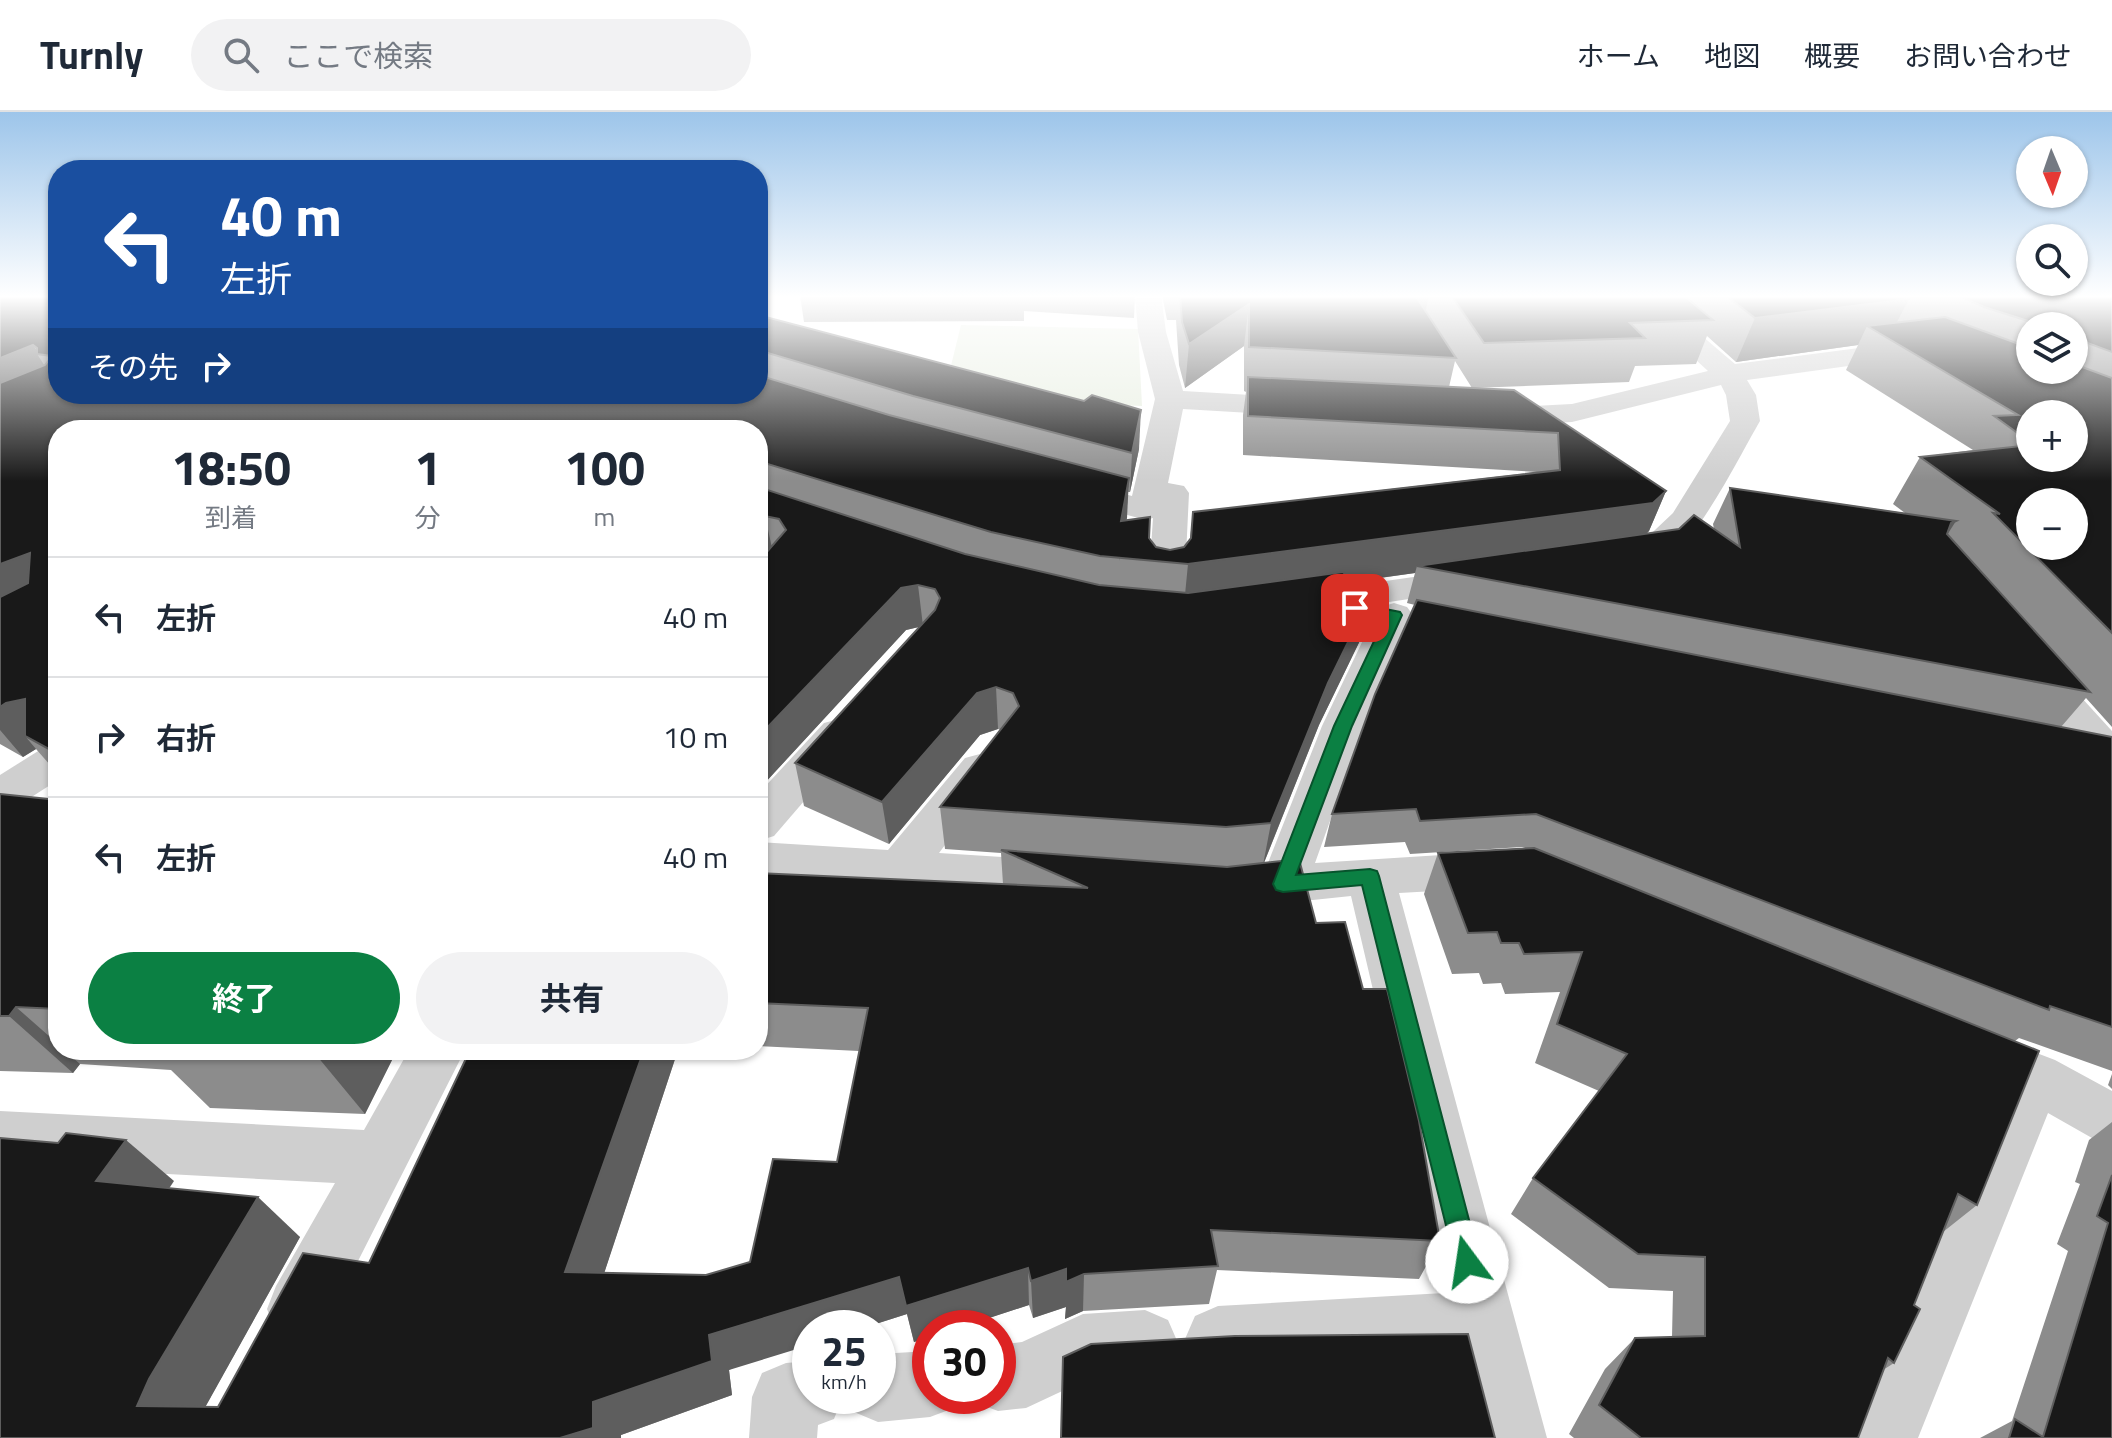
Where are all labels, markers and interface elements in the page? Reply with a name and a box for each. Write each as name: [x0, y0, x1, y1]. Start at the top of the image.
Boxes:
search box: [191, 19, 751, 91]
text: Turnly: [40, 26, 143, 84]
icon: search: [219, 33, 263, 77]
text: ここで検索: [283, 33, 433, 79]
text: ホーム: [1577, 34, 1660, 77]
text: 地図: [1704, 34, 1760, 77]
text: 概要: [1804, 34, 1860, 77]
text: お問い合わせ: [1904, 34, 2072, 77]
north arrow: [2016, 136, 2088, 208]
map controls: [2016, 136, 2088, 560]
text: 40 m: [220, 173, 342, 258]
icon: left: [88, 192, 192, 296]
button: search: [2016, 224, 2088, 296]
text: 左折: [220, 251, 292, 306]
button: layers: [2016, 312, 2088, 384]
text: その先: [88, 344, 178, 390]
icon: right: [194, 344, 238, 388]
button: +: [2016, 400, 2088, 472]
text: 18:50: [171, 431, 291, 504]
text: 1: [414, 431, 441, 504]
text: 100: [564, 431, 645, 504]
button: −: [2016, 488, 2088, 560]
text: m: [594, 497, 615, 536]
text: 到着: [205, 498, 257, 537]
text: 分: [415, 498, 441, 537]
pin: [1321, 574, 1389, 642]
icon: arrive: [1333, 586, 1377, 630]
text: 40 m: [663, 594, 728, 640]
icon: left: [88, 595, 132, 639]
text: 左折: [156, 595, 216, 641]
text: 10 m: [663, 714, 728, 760]
icon: right: [88, 715, 132, 759]
text: 右折: [156, 715, 216, 761]
text: 40 m: [663, 834, 728, 880]
icon: left: [88, 835, 132, 879]
text: 左折: [156, 835, 216, 881]
button: 終了: [88, 952, 400, 1044]
button: 共有: [416, 952, 728, 1044]
position arrow: [1425, 1220, 1509, 1304]
speed limit sign: 30: [912, 1310, 1016, 1414]
text: 25: [822, 1321, 866, 1382]
text: km/h: [821, 1366, 867, 1397]

